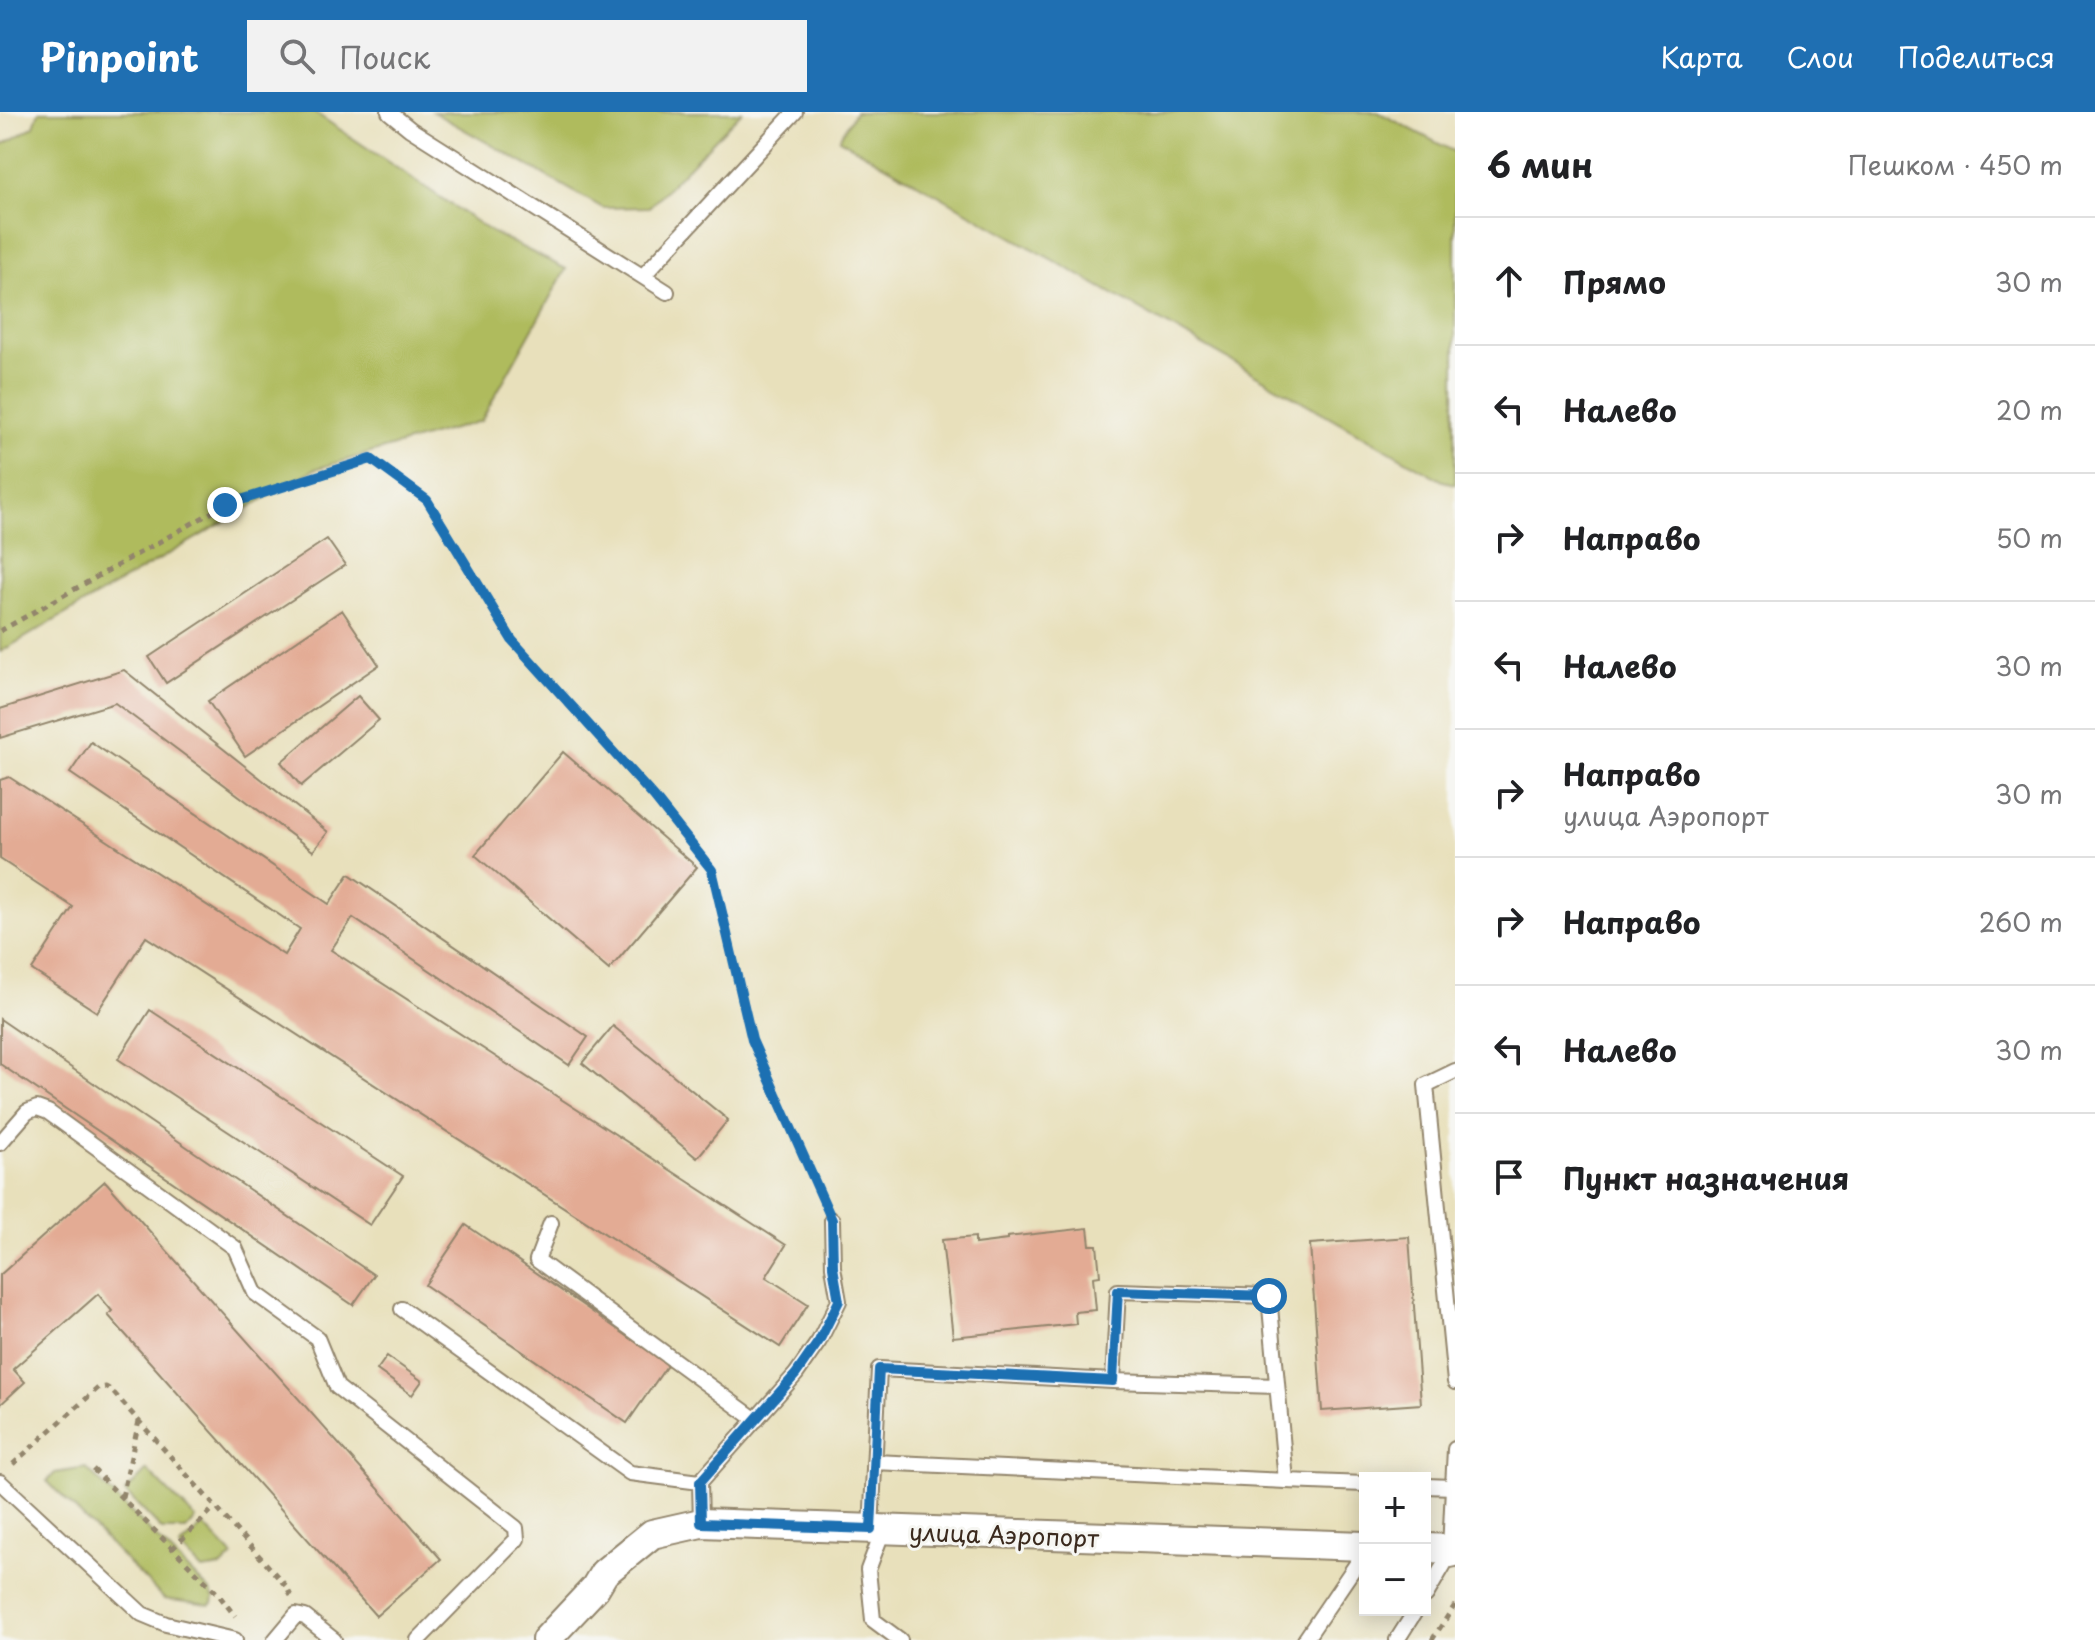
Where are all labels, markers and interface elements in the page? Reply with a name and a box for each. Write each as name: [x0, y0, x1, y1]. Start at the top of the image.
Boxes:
search box: [247, 20, 807, 92]
text: Pinpoint: [40, 28, 199, 85]
icon: search: [275, 34, 319, 78]
text: Поиск: [339, 34, 430, 79]
text: Карта: [1660, 35, 1743, 78]
text: Слои: [1787, 35, 1854, 78]
text: Поделиться: [1898, 35, 2055, 78]
text: 6 мин: [1487, 138, 1593, 190]
text: Пешком · 450 m: [1848, 145, 2063, 184]
icon: ahead: [1487, 259, 1531, 303]
text: Прямо: [1563, 259, 1666, 304]
text: 30 m: [1995, 262, 2063, 301]
icon: left: [1487, 387, 1531, 431]
text: Налево: [1563, 387, 1677, 432]
text: 20 m: [1996, 390, 2063, 429]
route end: [207, 487, 243, 523]
icon: right: [1487, 515, 1531, 559]
text: Направо: [1563, 515, 1701, 560]
text: 50 m: [1996, 518, 2063, 557]
icon: left: [1487, 643, 1531, 687]
text: Налево: [1563, 643, 1677, 688]
text: 30 m: [1995, 646, 2063, 685]
text: Направо: [1563, 751, 1701, 796]
icon: right: [1487, 771, 1531, 815]
text: 30 m: [1995, 774, 2063, 813]
text: улица Аэропорт: [1563, 796, 1769, 835]
icon: right: [1487, 899, 1531, 943]
text: Направо: [1563, 899, 1701, 944]
text: 260 m: [1979, 902, 2063, 941]
icon: left: [1487, 1027, 1531, 1071]
text: Налево: [1563, 1027, 1677, 1072]
text: 30 m: [1995, 1030, 2063, 1069]
icon: arrive: [1487, 1155, 1531, 1199]
text: Пункт назначения: [1563, 1155, 1849, 1200]
route start: [1251, 1278, 1287, 1314]
map controls: [1359, 1472, 1431, 1616]
button: +: [1359, 1472, 1431, 1544]
street label: улица Аэропорт: [908, 1513, 1100, 1555]
button: −: [1359, 1544, 1431, 1616]

